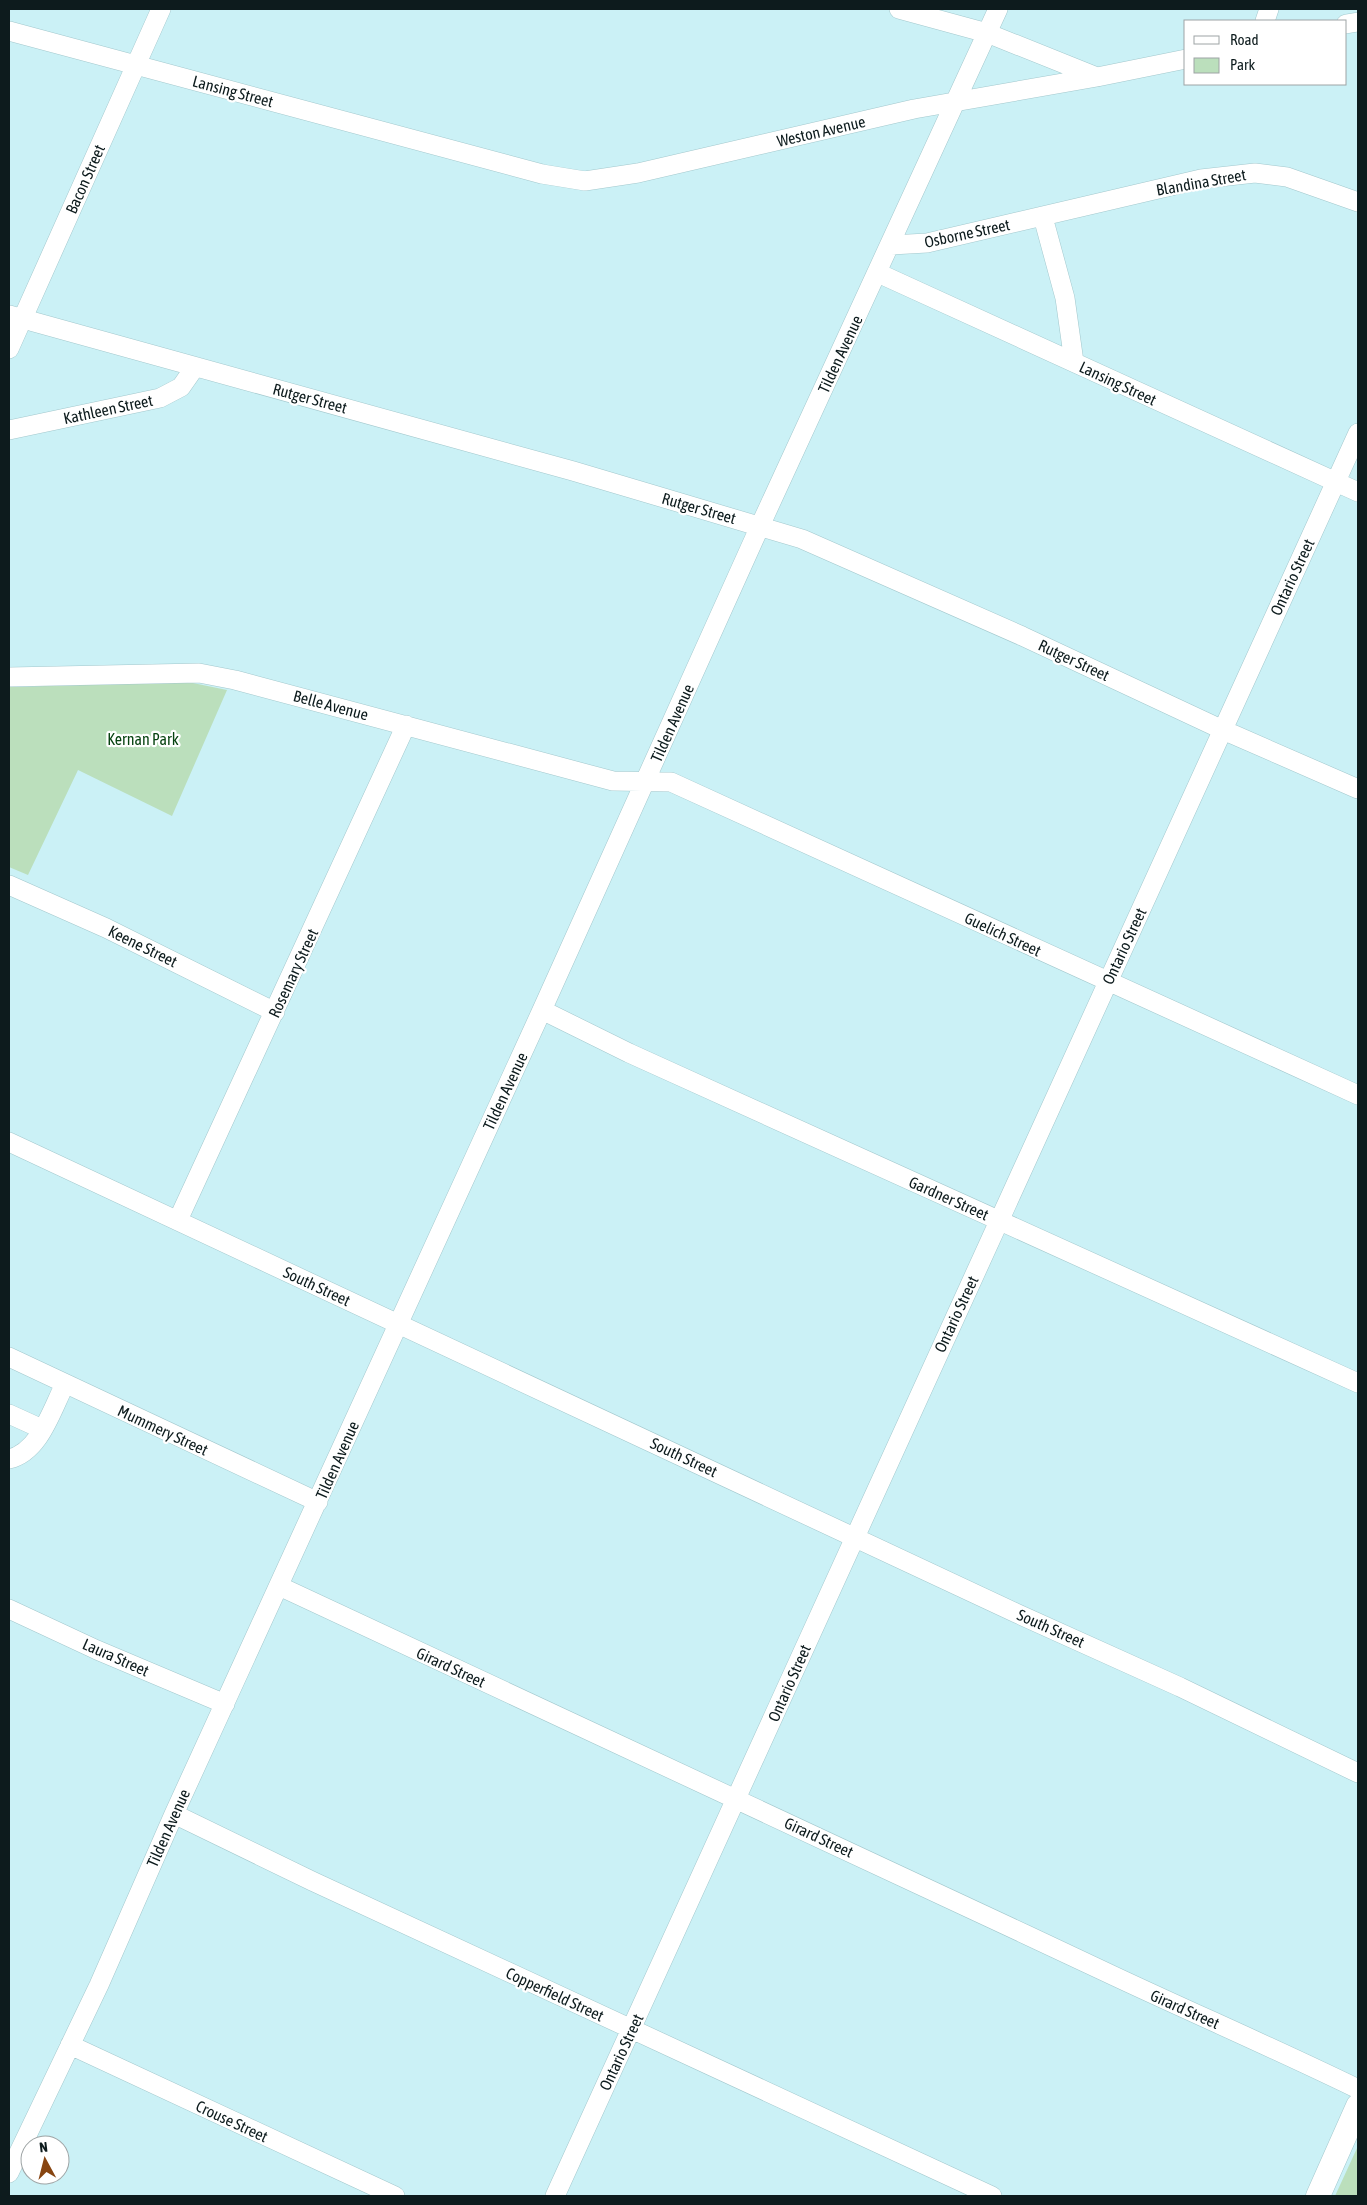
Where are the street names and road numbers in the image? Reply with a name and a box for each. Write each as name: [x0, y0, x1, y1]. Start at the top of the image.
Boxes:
street label: Lansing Street: [190, 72, 276, 111]
street label: Weston Avenue: [775, 112, 867, 150]
street label: Bacon Street: [62, 141, 108, 216]
street label: Blandina Street: [1155, 165, 1248, 199]
street label: Osborne Street: [923, 215, 1012, 251]
street label: Tilden Avenue: [814, 312, 866, 396]
street label: Lansing Street: [1076, 357, 1160, 410]
street label: Rutger Street: [271, 379, 349, 418]
street label: Kathleen Street: [62, 391, 155, 427]
street label: Rutger Street: [660, 489, 738, 528]
street label: Ontario Street: [1266, 536, 1318, 618]
street label: Rutger Street: [1035, 636, 1113, 685]
street label: Tilden Avenue: [647, 681, 697, 765]
street label: Belle Avenue: [292, 686, 370, 724]
street label: Ontario Street: [1098, 905, 1150, 987]
street label: Guelich Street: [962, 908, 1044, 960]
street label: Keene Street: [106, 922, 181, 971]
street label: Rosemary Street: [265, 925, 323, 1021]
street label: Tilden Avenue: [479, 1049, 531, 1133]
street label: Gardner Street: [906, 1172, 992, 1224]
street label: South Street: [281, 1263, 354, 1309]
street label: Ontario Street: [930, 1273, 982, 1355]
street label: Mummery Street: [115, 1401, 211, 1460]
street label: Tilden Avenue: [312, 1418, 362, 1502]
street label: South Street: [648, 1434, 721, 1480]
street label: South Street: [1015, 1605, 1088, 1651]
street label: Laura Street: [80, 1634, 152, 1680]
street label: Ontario Street: [764, 1641, 814, 1724]
street label: Girard Street: [414, 1643, 489, 1691]
street label: Tilden Avenue: [143, 1786, 193, 1870]
street label: Girard Street: [782, 1813, 857, 1861]
street label: Copperfield Street: [503, 1963, 607, 2026]
street label: Girard Street: [1148, 1986, 1223, 2032]
street label: Ontario Street: [595, 2011, 647, 2093]
street label: Crouse Street: [193, 2096, 271, 2146]

